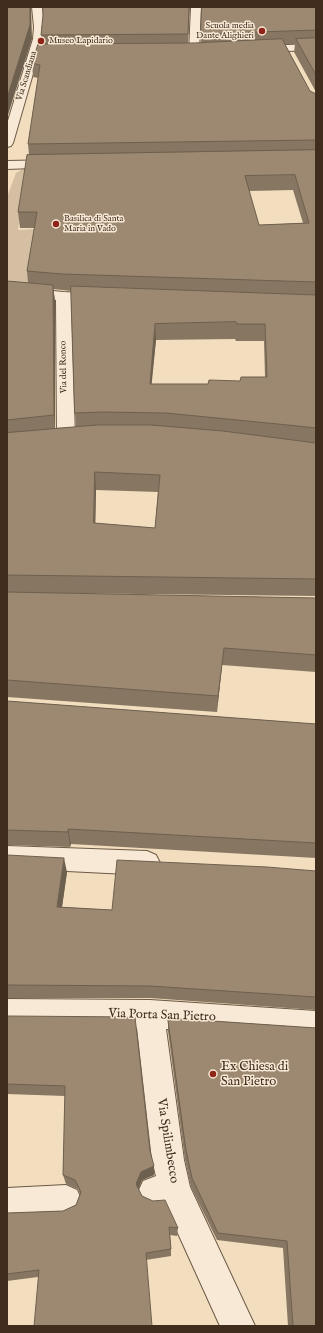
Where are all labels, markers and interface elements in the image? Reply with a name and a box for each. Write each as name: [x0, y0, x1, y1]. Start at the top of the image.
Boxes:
place label: Scuola media Dante Alighieri: [196, 21, 254, 42]
marker: Scuola media Dante Alighieri: [257, 26, 267, 36]
marker: Museo Lapidario: [36, 36, 46, 46]
place label: Museo Lapidario: [49, 36, 113, 46]
street label: Via Scandiana: [14, 50, 40, 102]
place label: Basilica di Santa Maria in Vado: [64, 214, 123, 235]
marker: Basilica di Santa Maria in Vado: [51, 219, 61, 229]
street label: Via del Ronco: [58, 341, 70, 393]
street label: Via Porta San Pietro: [108, 1006, 216, 1026]
place label: Ex Chiesa di San Pietro: [221, 1059, 288, 1090]
marker: Ex Chiesa di San Pietro: [208, 1069, 218, 1079]
street label: Via Spilimbecco: [153, 1097, 181, 1185]

